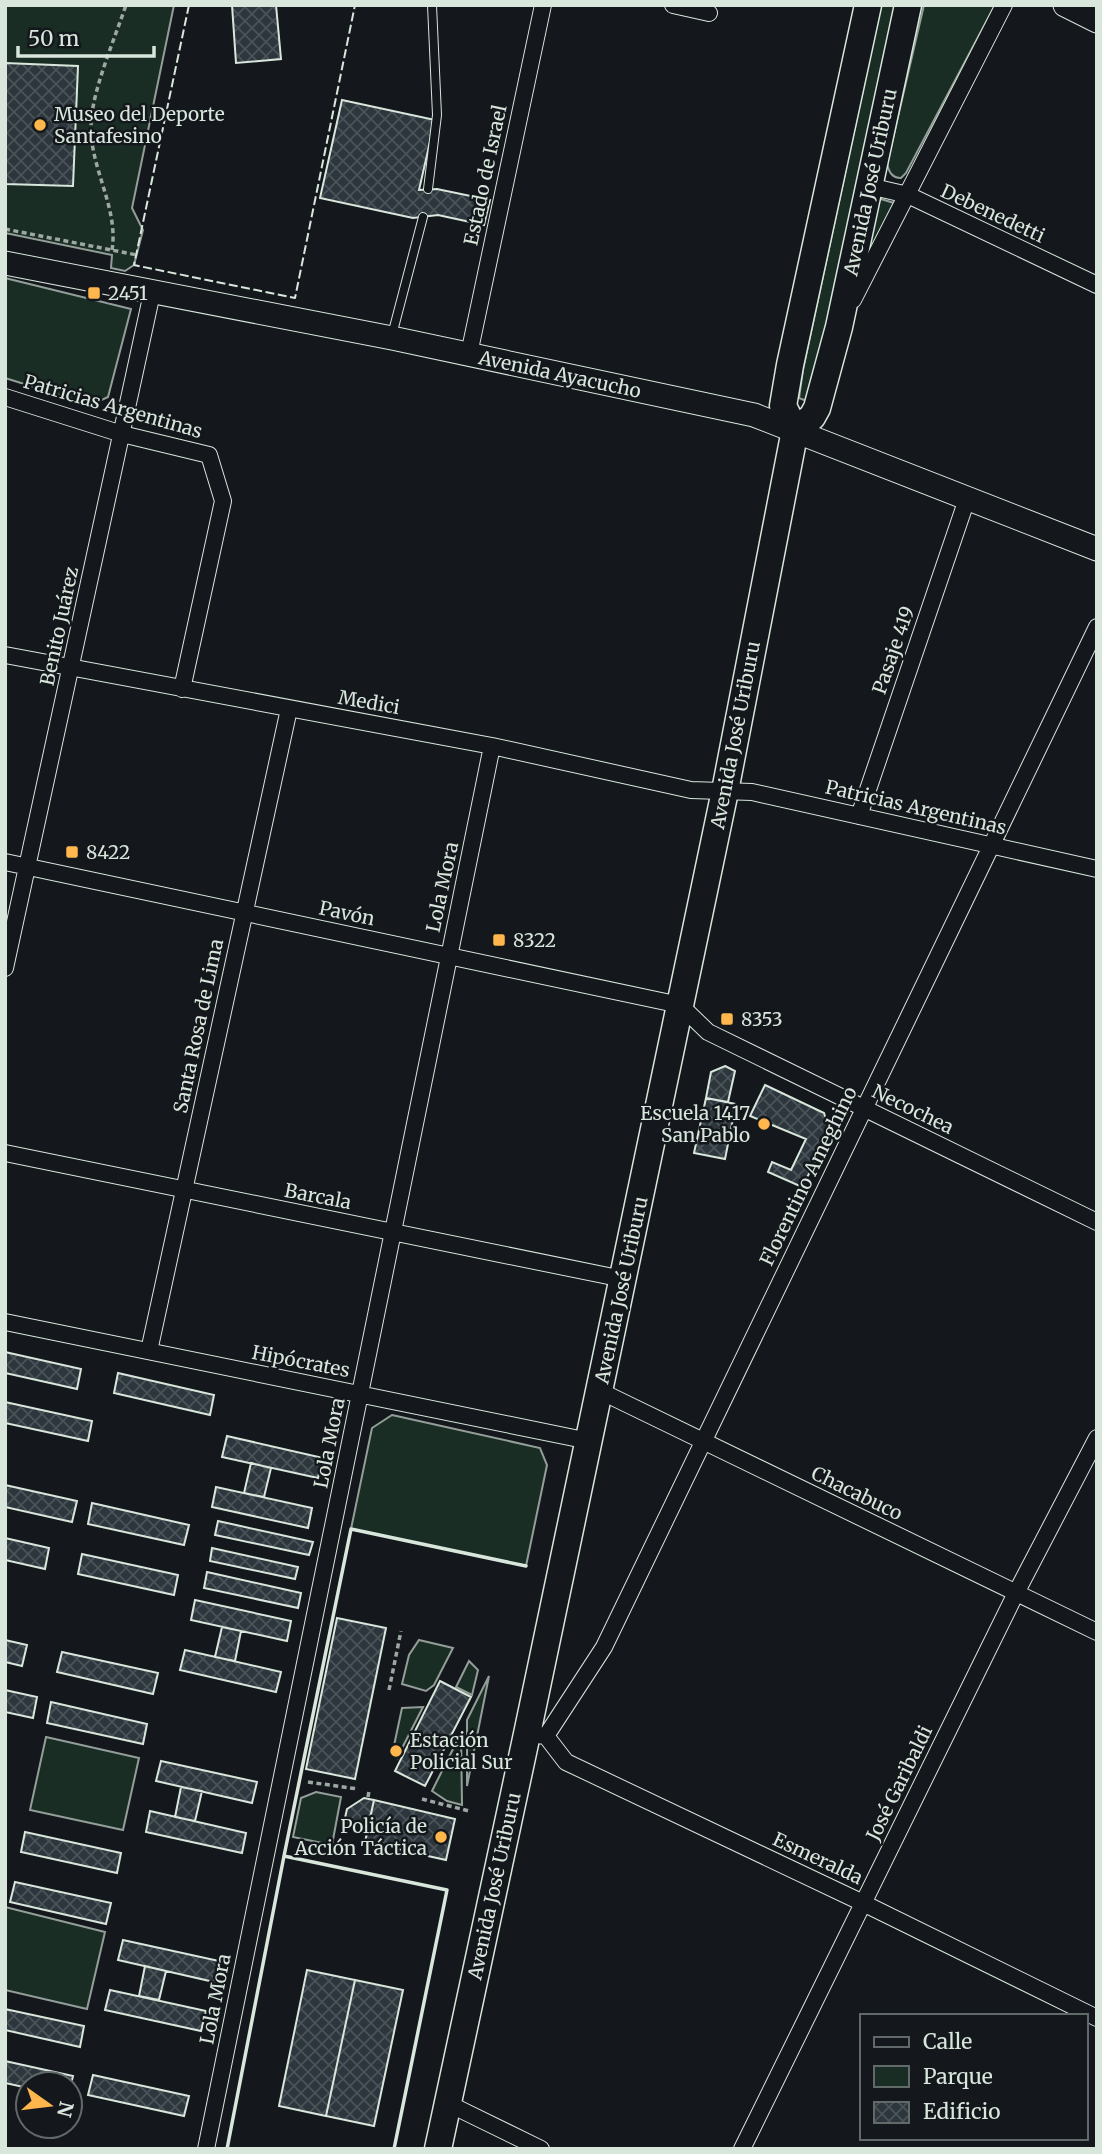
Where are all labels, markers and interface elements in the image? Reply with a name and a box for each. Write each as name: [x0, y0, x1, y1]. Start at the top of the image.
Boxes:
scale bar: [18, 14, 154, 58]
text: 50 m: [28, 25, 79, 52]
street label: Avenida José Uriburu: [838, 86, 902, 279]
place label: Museo del Deporte Santafesino: [54, 102, 225, 148]
street label: Estado de Israel: [458, 102, 512, 247]
marker: Museo del Deporte Santafesino: [32, 117, 48, 133]
street label: Debenedetti: [937, 178, 1049, 248]
place label: 2451: [108, 281, 148, 305]
marker: 2451: [86, 285, 102, 301]
street label: Avenida Ayacucho: [476, 345, 643, 403]
street label: Patricias Argentinas: [21, 369, 205, 443]
street label: Benito Juárez: [35, 564, 83, 688]
street label: Pasaje 419: [867, 603, 919, 697]
street label: Avenida José Uriburu: [705, 639, 765, 832]
street label: Medici: [336, 685, 402, 719]
street label: Patricias Argentinas: [823, 775, 1009, 839]
place label: 8422: [86, 840, 130, 864]
street label: Lola Mora: [421, 840, 463, 934]
marker: 8422: [64, 844, 80, 860]
street label: Pavón: [317, 895, 377, 931]
place label: 8322: [513, 928, 556, 952]
marker: 8322: [491, 932, 507, 948]
street label: Santa Rosa de Lima: [168, 937, 228, 1115]
place label: 8353: [741, 1007, 783, 1031]
marker: 8353: [719, 1011, 735, 1027]
street label: Necochea: [868, 1079, 958, 1139]
street label: Florentino Ameghino: [754, 1082, 862, 1270]
place label: Escuela 1417 San Pablo: [640, 1101, 750, 1147]
marker: Escuela 1417 San Pablo: [756, 1116, 772, 1132]
street label: Barcala: [283, 1178, 353, 1214]
street label: Avenida José Uriburu: [589, 1194, 653, 1387]
street label: Hipócrates: [250, 1340, 352, 1382]
street label: Lola Mora: [308, 1396, 350, 1490]
street label: Chacabuco: [807, 1461, 907, 1525]
street label: José Garibaldi: [860, 1721, 937, 1845]
place label: Estación Policial Sur: [410, 1728, 513, 1774]
marker: Estación Policial Sur: [388, 1743, 404, 1759]
street label: Avenida José Uriburu: [462, 1790, 526, 1983]
place label: Policía de Acción Táctica: [293, 1814, 427, 1860]
street label: Esmeralda: [769, 1827, 867, 1889]
marker: Policía de Acción Táctica: [433, 1829, 449, 1845]
street label: Lola Mora: [194, 1952, 236, 2046]
legend: [860, 2014, 1088, 2140]
text: Calle: [923, 2028, 972, 2055]
text: Parque: [923, 2063, 993, 2090]
north arrow: [14, 2070, 84, 2140]
text: Edificio: [923, 2098, 1000, 2125]
text: N: [52, 2099, 79, 2119]

